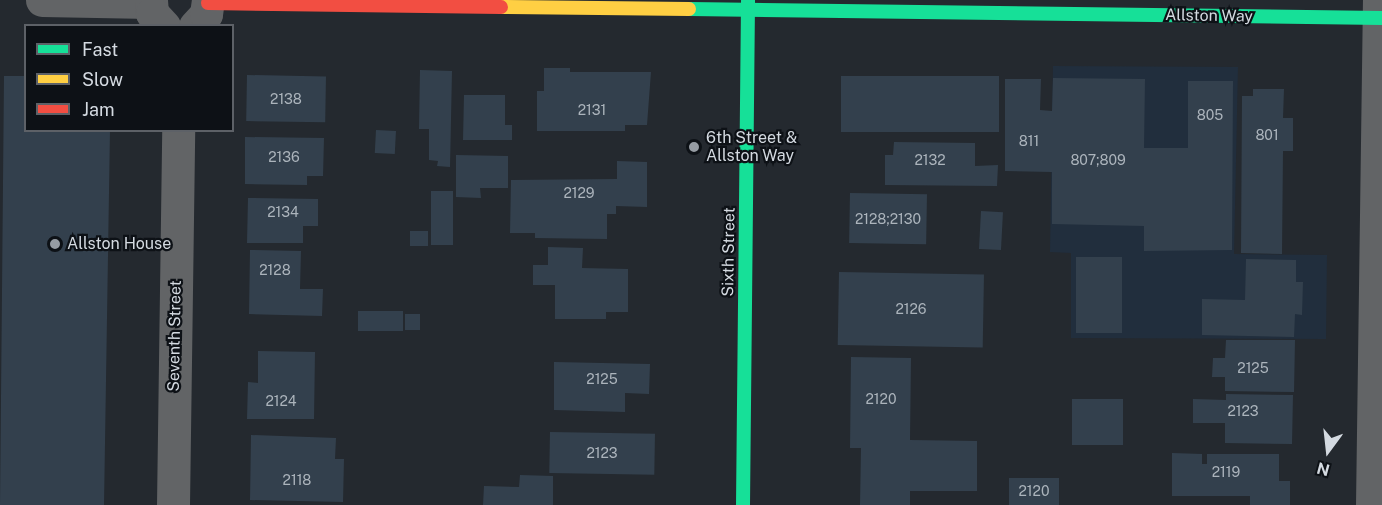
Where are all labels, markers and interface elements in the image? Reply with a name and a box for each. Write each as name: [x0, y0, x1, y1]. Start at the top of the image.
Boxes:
street label: Allston Way: [1165, 6, 1253, 26]
legend: [24, 24, 234, 132]
text: Fast: [82, 39, 118, 60]
text: Slow: [82, 69, 123, 90]
house number: 2138: [270, 91, 302, 107]
text: Jam: [82, 99, 115, 120]
house number: 2131: [578, 102, 606, 118]
house number: 805: [1197, 107, 1223, 123]
house number: 801: [1255, 127, 1279, 143]
place label: 6th Street & Allston Way: [706, 128, 797, 166]
house number: 811: [1019, 133, 1039, 149]
marker: 6th Street & Allston Way: [687, 140, 701, 154]
house number: 2136: [268, 149, 300, 165]
house number: 2132: [914, 152, 946, 168]
house number: 807;809: [1070, 152, 1126, 168]
house number: 2129: [563, 185, 595, 201]
house number: 2134: [267, 204, 299, 220]
street label: Sixth Street: [719, 207, 739, 297]
house number: 2128;2130: [855, 211, 921, 227]
place label: Allston House: [67, 234, 171, 254]
marker: Allston House: [48, 237, 62, 251]
house number: 2128: [259, 262, 291, 278]
street label: Seventh Street: [164, 280, 186, 392]
house number: 2126: [895, 301, 927, 317]
house number: 2125: [1237, 360, 1269, 376]
house number: 2125: [586, 371, 618, 387]
house number: 2120: [866, 391, 896, 407]
house number: 2124: [265, 393, 297, 409]
house number: 2123: [1227, 403, 1259, 419]
north arrow: [1298, 421, 1358, 481]
house number: 2123: [586, 445, 618, 461]
text: N: [1315, 458, 1332, 480]
house number: 2119: [1212, 464, 1240, 480]
house number: 2118: [283, 472, 311, 488]
house number: 2120: [1019, 483, 1049, 499]

